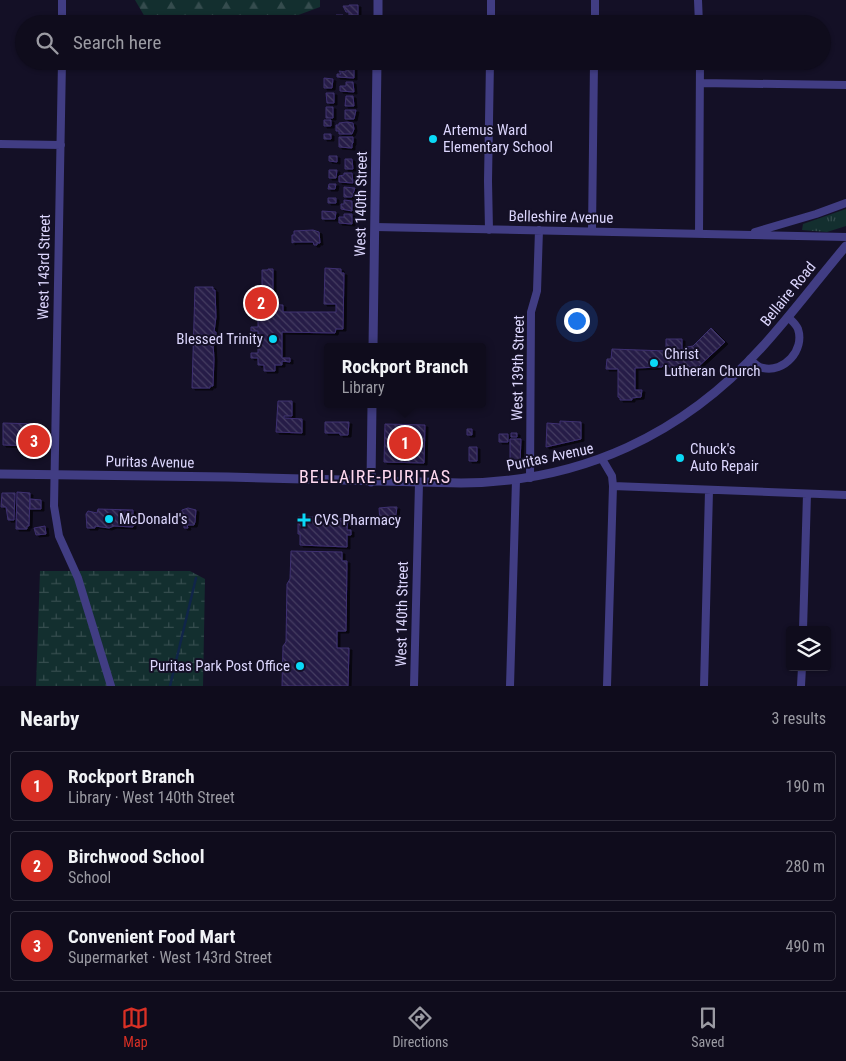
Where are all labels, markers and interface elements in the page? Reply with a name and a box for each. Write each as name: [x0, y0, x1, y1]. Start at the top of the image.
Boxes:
search box: [15, 15, 831, 70]
icon: search: [33, 29, 61, 57]
text: Search here: [73, 31, 161, 54]
place label: Artemus Ward Elementary School: [443, 121, 553, 156]
marker: Artemus Ward Elementary School: [427, 133, 439, 145]
street label: West 140th Street: [351, 151, 371, 257]
street label: Belleshire Avenue: [508, 207, 614, 227]
street label: West 143rd Street: [34, 214, 54, 320]
street label: Bellaire Road: [757, 258, 819, 330]
pin: 2: [245, 284, 277, 322]
your location: [564, 308, 590, 334]
street label: West 139th Street: [508, 315, 528, 421]
place label: Blessed Trinity: [176, 330, 263, 348]
marker: Blessed Trinity: [267, 333, 279, 345]
popup: [324, 343, 486, 408]
place label: Christ Lutheran Church: [664, 345, 761, 380]
text: Rockport Branch: [342, 355, 468, 378]
marker: Christ Lutheran Church: [648, 357, 660, 369]
text: Library: [342, 378, 385, 397]
pin: 3: [18, 422, 50, 460]
pin: 1: [389, 424, 421, 462]
street label: Puritas Avenue: [505, 439, 595, 475]
place label: Chuck's Auto Repair: [690, 440, 759, 475]
street label: Puritas Avenue: [106, 452, 194, 472]
marker: Chuck's Auto Repair: [674, 452, 686, 464]
district label: BELLAIRE-PURITAS: [299, 466, 451, 487]
place label: McDonald's: [119, 510, 188, 528]
place label: CVS Pharmacy: [314, 511, 401, 529]
marker: McDonald's: [103, 513, 115, 525]
marker: CVS Pharmacy: [298, 514, 310, 526]
street label: West 140th Street: [392, 561, 412, 667]
map controls: [786, 626, 831, 671]
button: layers: [786, 626, 831, 671]
place label: Puritas Park Post Office: [150, 657, 290, 675]
marker: Puritas Park Post Office: [294, 660, 306, 672]
text: Nearby: [20, 707, 79, 731]
text: 3 results: [771, 709, 826, 728]
text: Rockport Branch: [68, 765, 195, 788]
text: 1: [33, 777, 41, 796]
text: 190 m: [786, 777, 825, 796]
text: Library · West 140th Street: [68, 788, 235, 807]
text: Birchwood School: [68, 845, 204, 868]
text: 2: [33, 857, 41, 876]
text: 280 m: [786, 857, 825, 876]
text: School: [68, 868, 111, 887]
text: Convenient Food Mart: [68, 925, 235, 948]
text: 3: [33, 937, 41, 956]
text: 490 m: [786, 937, 825, 956]
text: Supermarket · West 143rd Street: [68, 948, 272, 967]
tab: Map: [121, 1004, 149, 1050]
tab: Directions: [392, 1004, 448, 1050]
tab: Saved: [691, 1004, 725, 1050]

